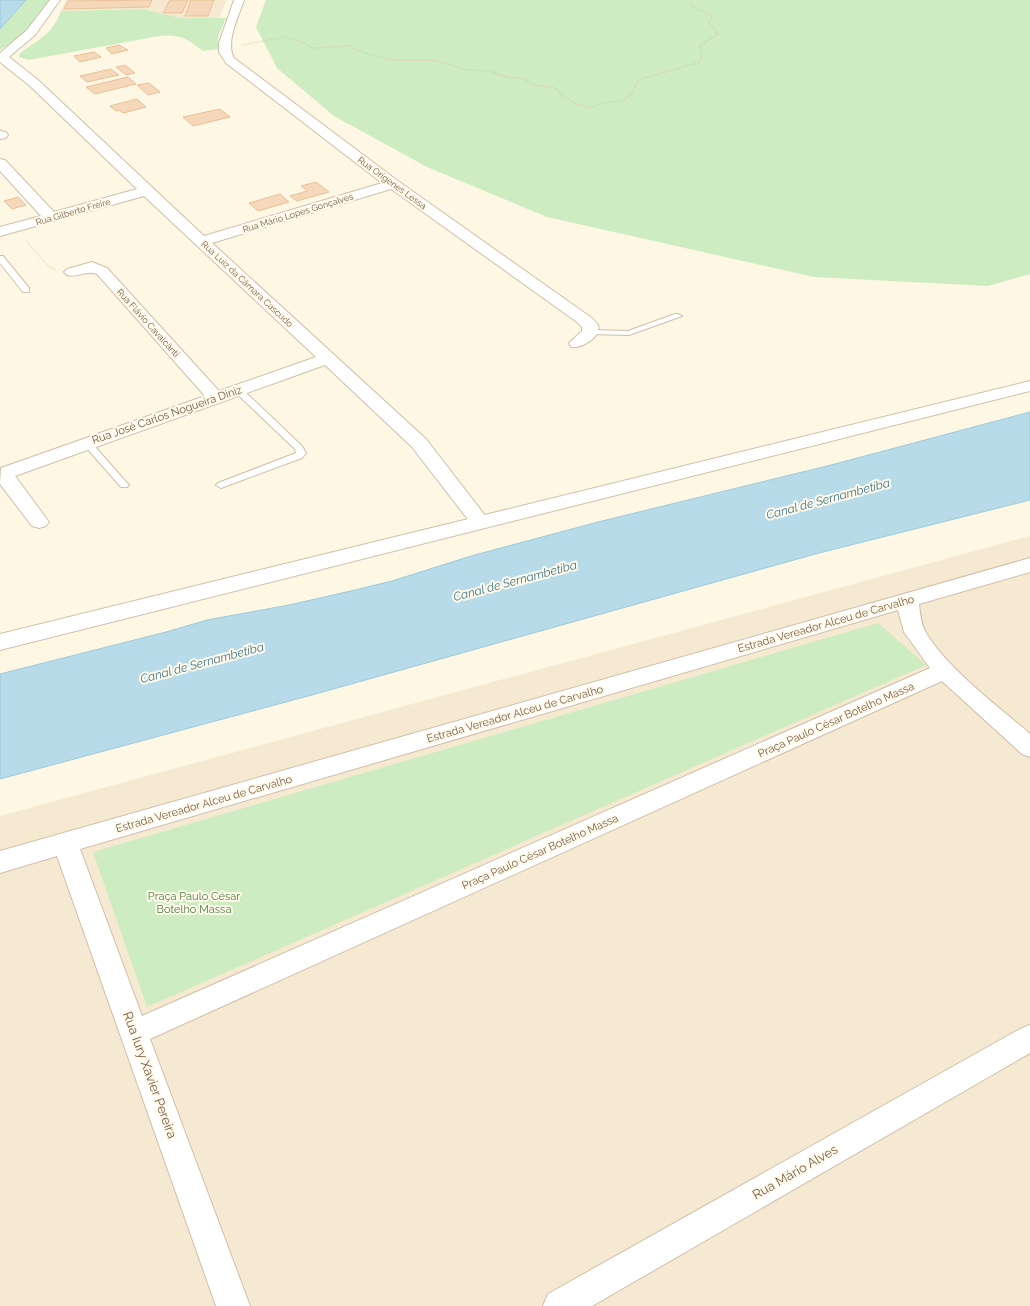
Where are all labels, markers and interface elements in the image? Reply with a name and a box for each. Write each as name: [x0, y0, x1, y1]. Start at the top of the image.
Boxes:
street label: Rua Orígenes Lessa: [356, 155, 428, 211]
street label: Rua Mário Lopes Gonçalves: [241, 191, 355, 235]
street label: Rua Gilberto Freire: [34, 196, 112, 227]
street label: Rua Luiz da Câmara Cascudo: [199, 239, 295, 329]
street label: Rua Flávio Cavalcânti: [115, 287, 181, 359]
street label: Rua José Carlos Nogueira Diniz: [90, 383, 244, 447]
water label: Canal de Sernambetiba: [765, 476, 891, 522]
water label: Canal de Sernambetiba: [452, 558, 578, 604]
street label: Estrada Vereador Alceu de Carvalho: [736, 592, 916, 655]
water label: Canal de Sernambetiba: [139, 640, 265, 686]
street label: Praça Paulo César Botelho Massa: [756, 680, 916, 760]
street label: Estrada Vereador Alceu de Carvalho: [425, 682, 605, 745]
street label: Estrada Vereador Alceu de Carvalho: [114, 772, 294, 835]
street label: Praça Paulo César Botelho Massa: [460, 812, 620, 892]
park label: Praça Paulo César Botelho Massa: [148, 890, 240, 916]
street label: Rua Iury Xavier Pereira: [120, 1010, 180, 1140]
street label: Rua Mário Alves: [750, 1142, 840, 1202]

